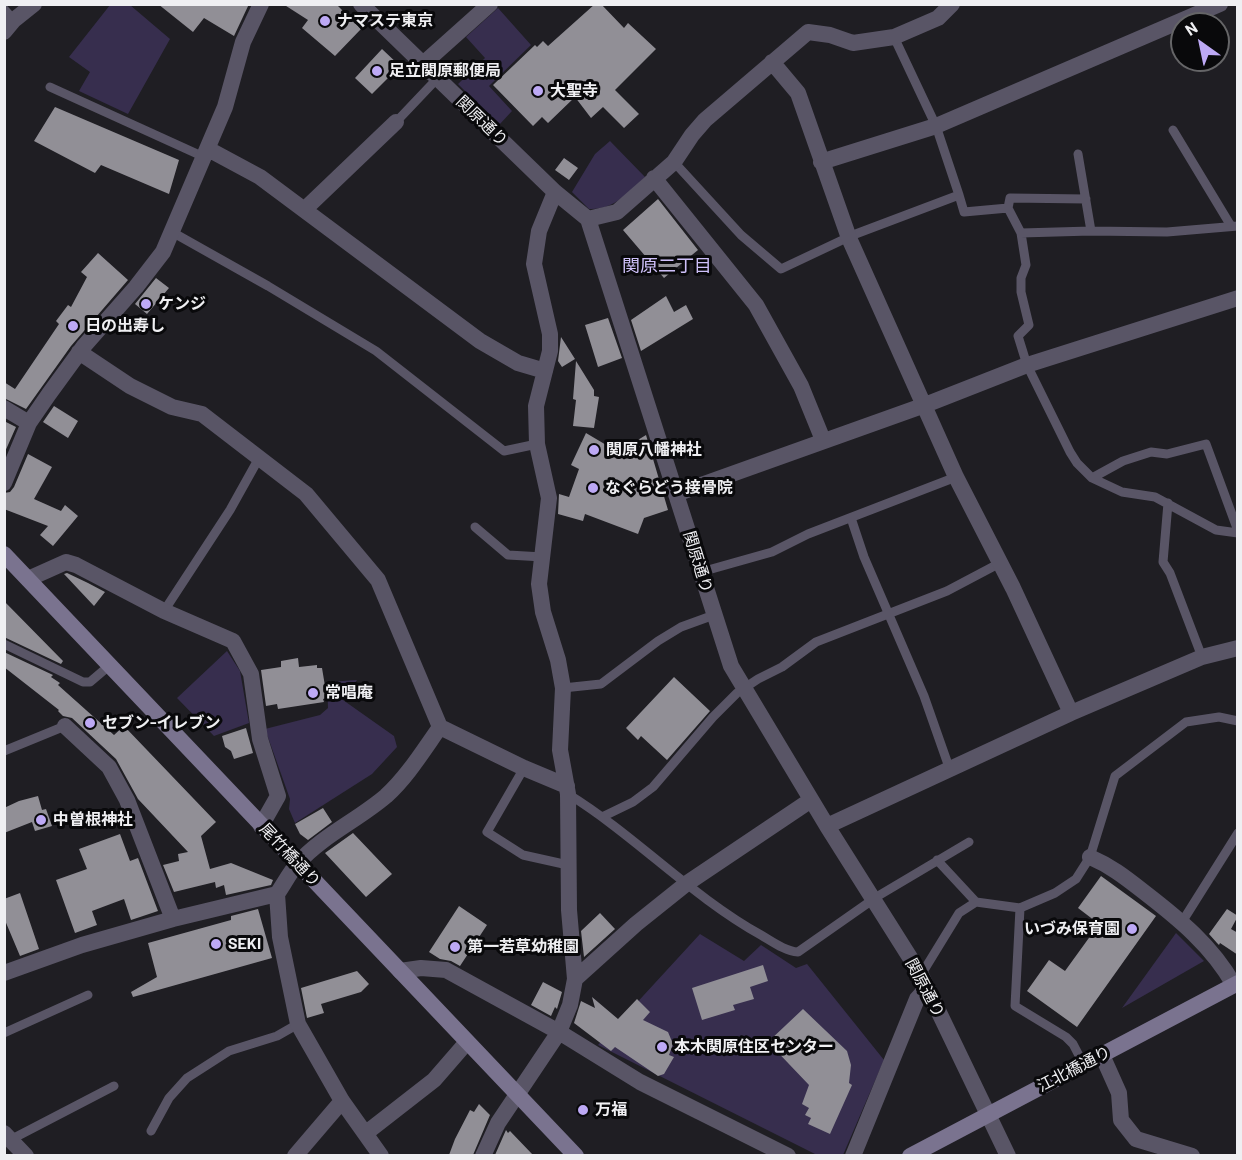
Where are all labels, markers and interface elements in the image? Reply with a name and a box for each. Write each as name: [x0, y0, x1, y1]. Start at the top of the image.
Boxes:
place label: ナマステ東京: [337, 11, 433, 31]
north arrow: [1170, 12, 1230, 72]
marker: ナマステ東京: [318, 14, 332, 28]
text: N: [1181, 17, 1201, 39]
place label: 足立関原郵便局: [389, 61, 501, 81]
marker: 足立関原郵便局: [370, 64, 384, 78]
place label: 大聖寺: [550, 81, 598, 101]
marker: 大聖寺: [531, 84, 545, 98]
street label: 関原通り: [452, 92, 512, 150]
district label: 関原二丁目: [622, 255, 712, 277]
place label: ケンジ: [158, 294, 206, 314]
marker: ケンジ: [139, 297, 153, 311]
place label: 日の出寿し: [85, 316, 165, 336]
marker: 日の出寿し: [66, 319, 80, 333]
place label: 関原八幡神社: [606, 440, 702, 460]
marker: 関原八幡神社: [587, 443, 601, 457]
place label: なぐらどう接骨院: [605, 478, 733, 498]
marker: なぐらどう接骨院: [586, 481, 600, 495]
street label: 関原通り: [679, 529, 717, 595]
place label: 常唱庵: [325, 683, 373, 703]
marker: 常唱庵: [306, 686, 320, 700]
place label: セブン-イレブン: [102, 713, 221, 733]
marker: セブン-イレブン: [83, 716, 97, 730]
place label: 中曽根神社: [53, 810, 133, 830]
marker: 中曽根神社: [34, 813, 48, 827]
street label: 尾竹橋通り: [256, 819, 324, 891]
place label: いづみ保育園: [1024, 919, 1120, 939]
marker: いづみ保育園: [1125, 922, 1139, 936]
place label: SEKI: [228, 934, 261, 954]
marker: SEKI: [209, 937, 223, 951]
place label: 第一若草幼稚園: [467, 937, 579, 957]
marker: 第一若草幼稚園: [448, 940, 462, 954]
street label: 関原通り: [902, 955, 948, 1021]
place label: 本木関原住区センター: [674, 1037, 834, 1057]
marker: 本木関原住区センター: [655, 1040, 669, 1054]
street label: 江北橋通り: [1034, 1042, 1114, 1096]
place label: 万福: [595, 1100, 627, 1120]
marker: 万福: [576, 1103, 590, 1117]

